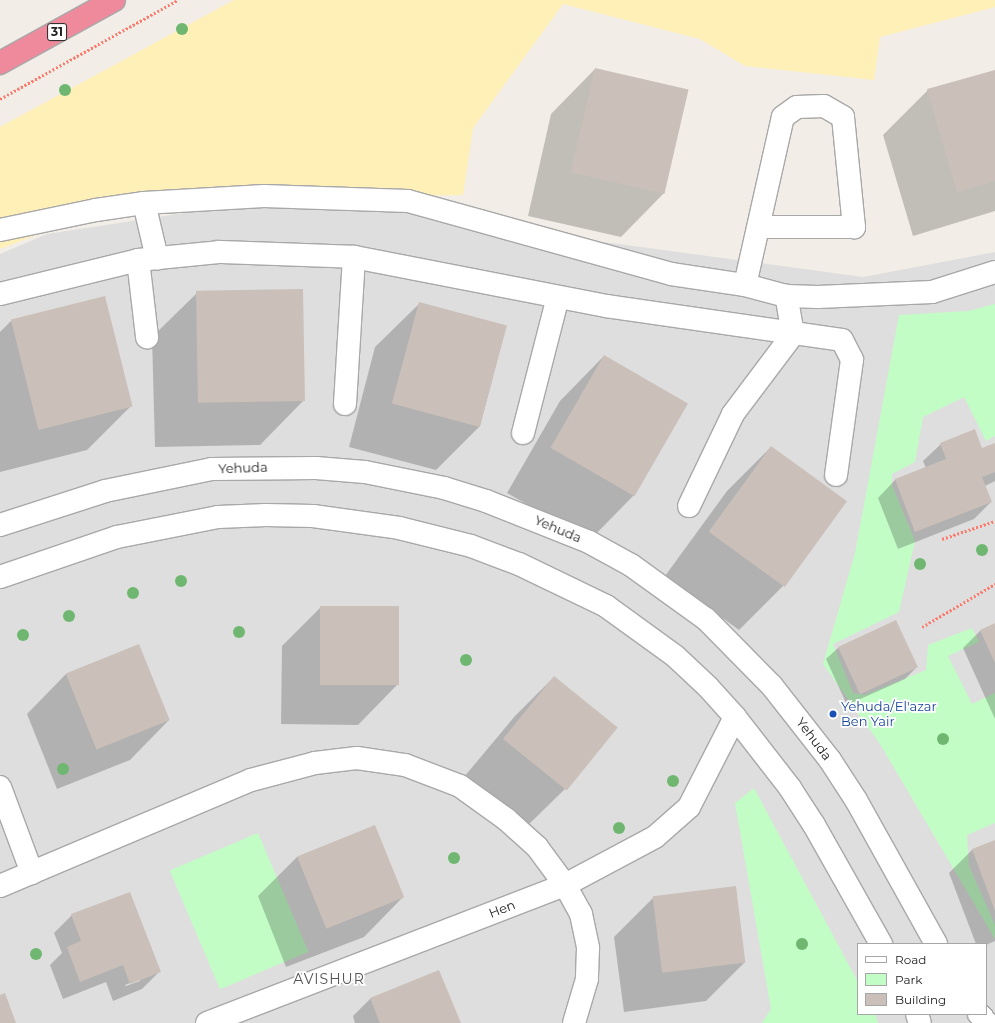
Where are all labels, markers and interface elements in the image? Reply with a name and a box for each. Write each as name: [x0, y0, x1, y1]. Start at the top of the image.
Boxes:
road number: 31: [47, 22, 67, 42]
street label: Yehuda: [218, 459, 268, 477]
street label: Yehuda: [532, 512, 584, 546]
place label: Yehuda/El'azar Ben Yair: [841, 699, 937, 730]
marker: Yehuda/El'azar Ben Yair: [828, 709, 838, 719]
street label: Yehuda: [793, 715, 835, 763]
street label: Hen: [487, 897, 517, 921]
legend: [857, 943, 987, 1015]
text: Road: [895, 952, 926, 967]
district label: AVISHUR: [293, 971, 365, 987]
text: Park: [895, 972, 922, 987]
text: Building: [895, 992, 946, 1007]

